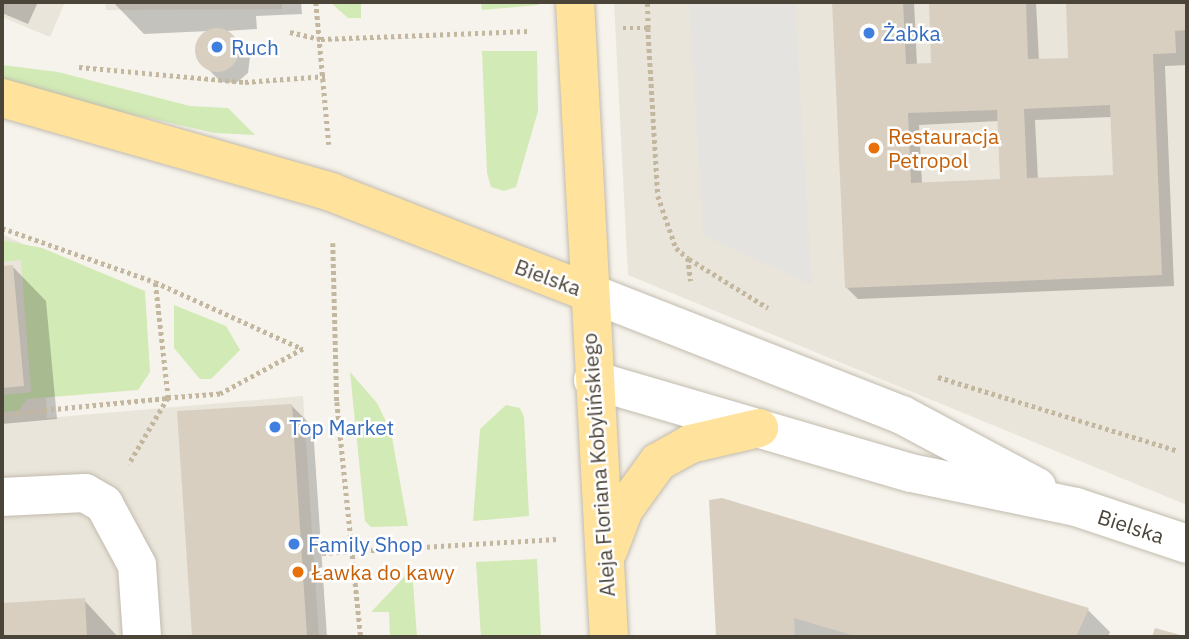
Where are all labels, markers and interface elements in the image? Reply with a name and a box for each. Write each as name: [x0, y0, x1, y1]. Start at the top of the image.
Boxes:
place label: Żabka: [883, 20, 941, 46]
marker: Żabka: [861, 25, 877, 41]
place label: Ruch: [231, 34, 279, 60]
marker: Ruch: [209, 39, 225, 55]
place label: Restauracja Petropol: [888, 123, 999, 173]
marker: Restauracja Petropol: [866, 140, 882, 156]
street label: Bielska: [511, 253, 585, 301]
street label: Aleja Floriana Kobylińskiego: [576, 332, 620, 598]
place label: Top Market: [289, 414, 394, 440]
marker: Top Market: [267, 419, 283, 435]
street label: Bielska: [1094, 503, 1168, 549]
place label: Family Shop: [308, 531, 423, 557]
marker: Family Shop: [286, 536, 302, 552]
place label: Ławka do kawy: [312, 559, 455, 585]
marker: Ławka do kawy: [290, 564, 306, 580]

